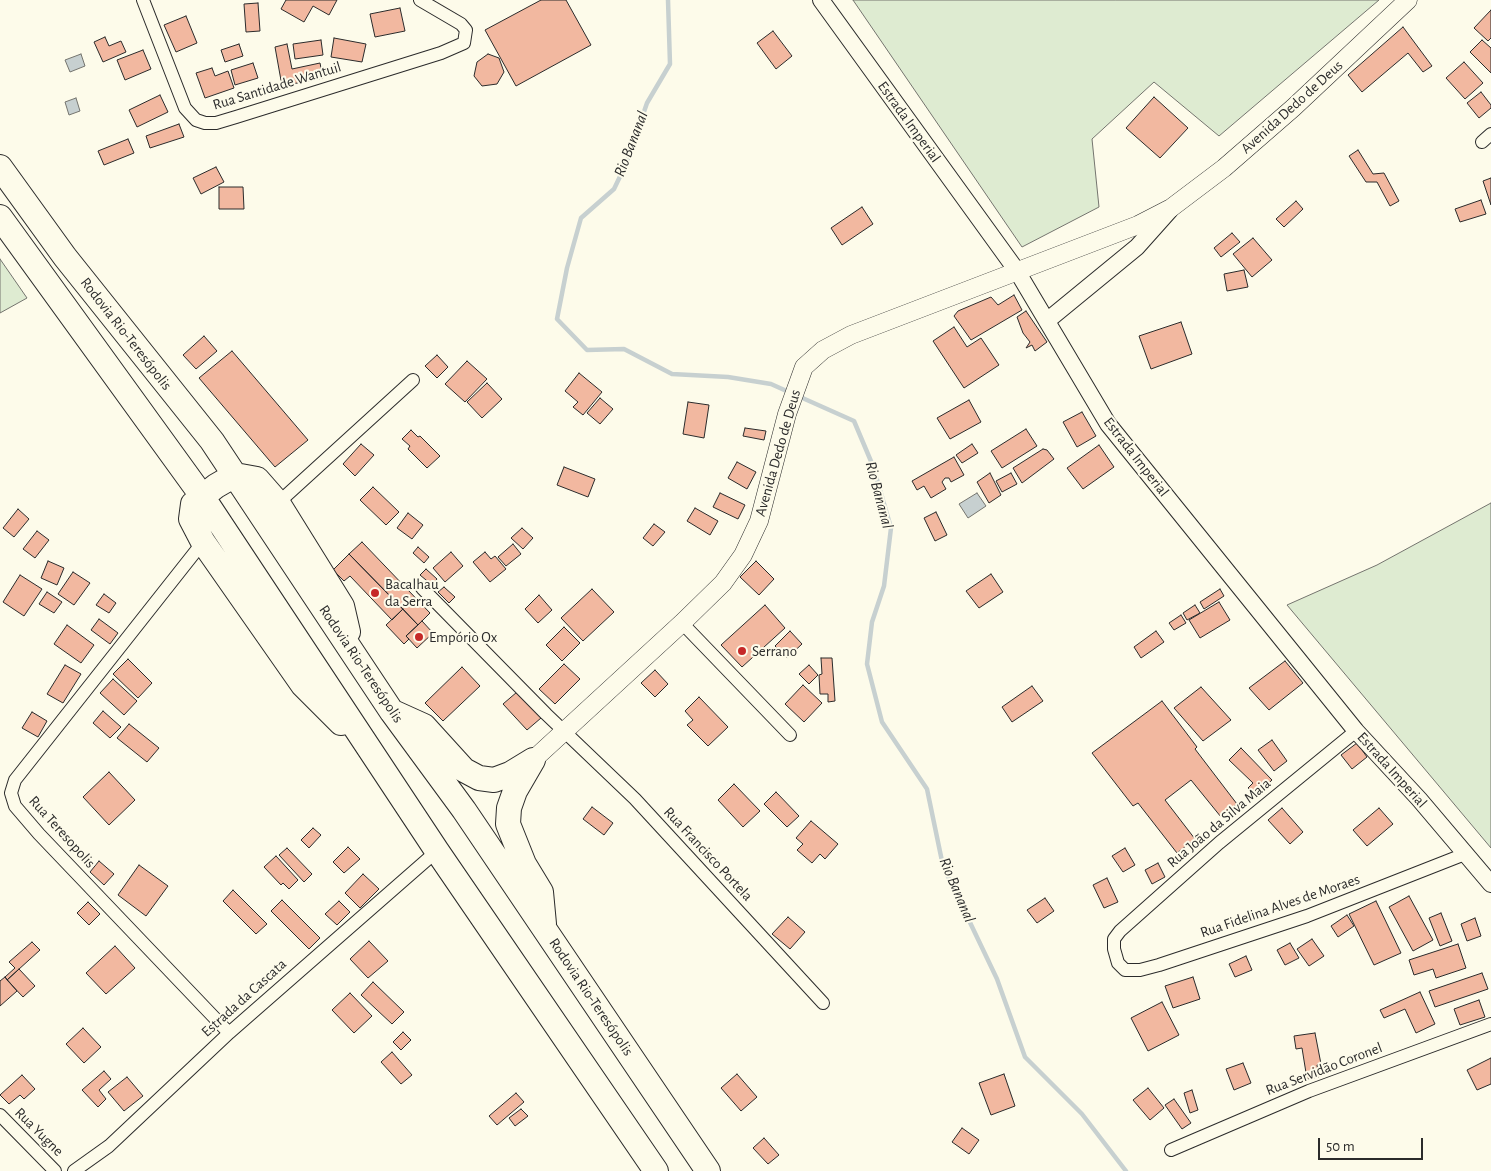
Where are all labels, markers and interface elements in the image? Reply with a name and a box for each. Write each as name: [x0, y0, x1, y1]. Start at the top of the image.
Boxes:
street label: Avenida Dedo de Deus: [1237, 56, 1347, 158]
street label: Rua Santidade Wantuil: [211, 58, 343, 114]
street label: Estrada Imperial: [874, 78, 944, 166]
water label: Rio Bananal: [610, 108, 652, 180]
street label: Rodovia Rio-Teresópolis: [76, 274, 176, 394]
street label: Avenida Dedo de Deus: [751, 387, 805, 519]
street label: Estrada Imperial: [1099, 414, 1173, 500]
water label: Rio Bananal: [861, 459, 897, 531]
place label: Bacalhau da Serra: [385, 575, 439, 610]
marker: Bacalhau da Serra: [369, 587, 381, 599]
street label: Rodovia Rio-Teresópolis: [315, 602, 407, 726]
place label: Empório Ox: [429, 628, 497, 646]
marker: Empório Ox: [413, 631, 425, 643]
place label: Serrano: [752, 642, 797, 660]
marker: Serrano: [736, 645, 748, 657]
street label: Estrada Imperial: [1353, 728, 1431, 812]
street label: Rua João da Silva Maia: [1163, 774, 1275, 872]
street label: Rua Teresopolis: [25, 792, 99, 872]
street label: Rua Francisco Portela: [660, 803, 756, 905]
water label: Rio Bananal: [935, 855, 979, 925]
street label: Rua Fidelina Alves de Moraes: [1198, 870, 1362, 942]
street label: Rodovia Rio-Teresópolis: [545, 935, 637, 1059]
street label: Estrada da Cascata: [198, 955, 290, 1041]
street label: Rua Servidão Coronel: [1263, 1038, 1385, 1100]
street label: Rua Yugne: [11, 1104, 67, 1160]
scale bar: [1321, 1128, 1426, 1160]
text: 50 m: [1326, 1139, 1355, 1154]

